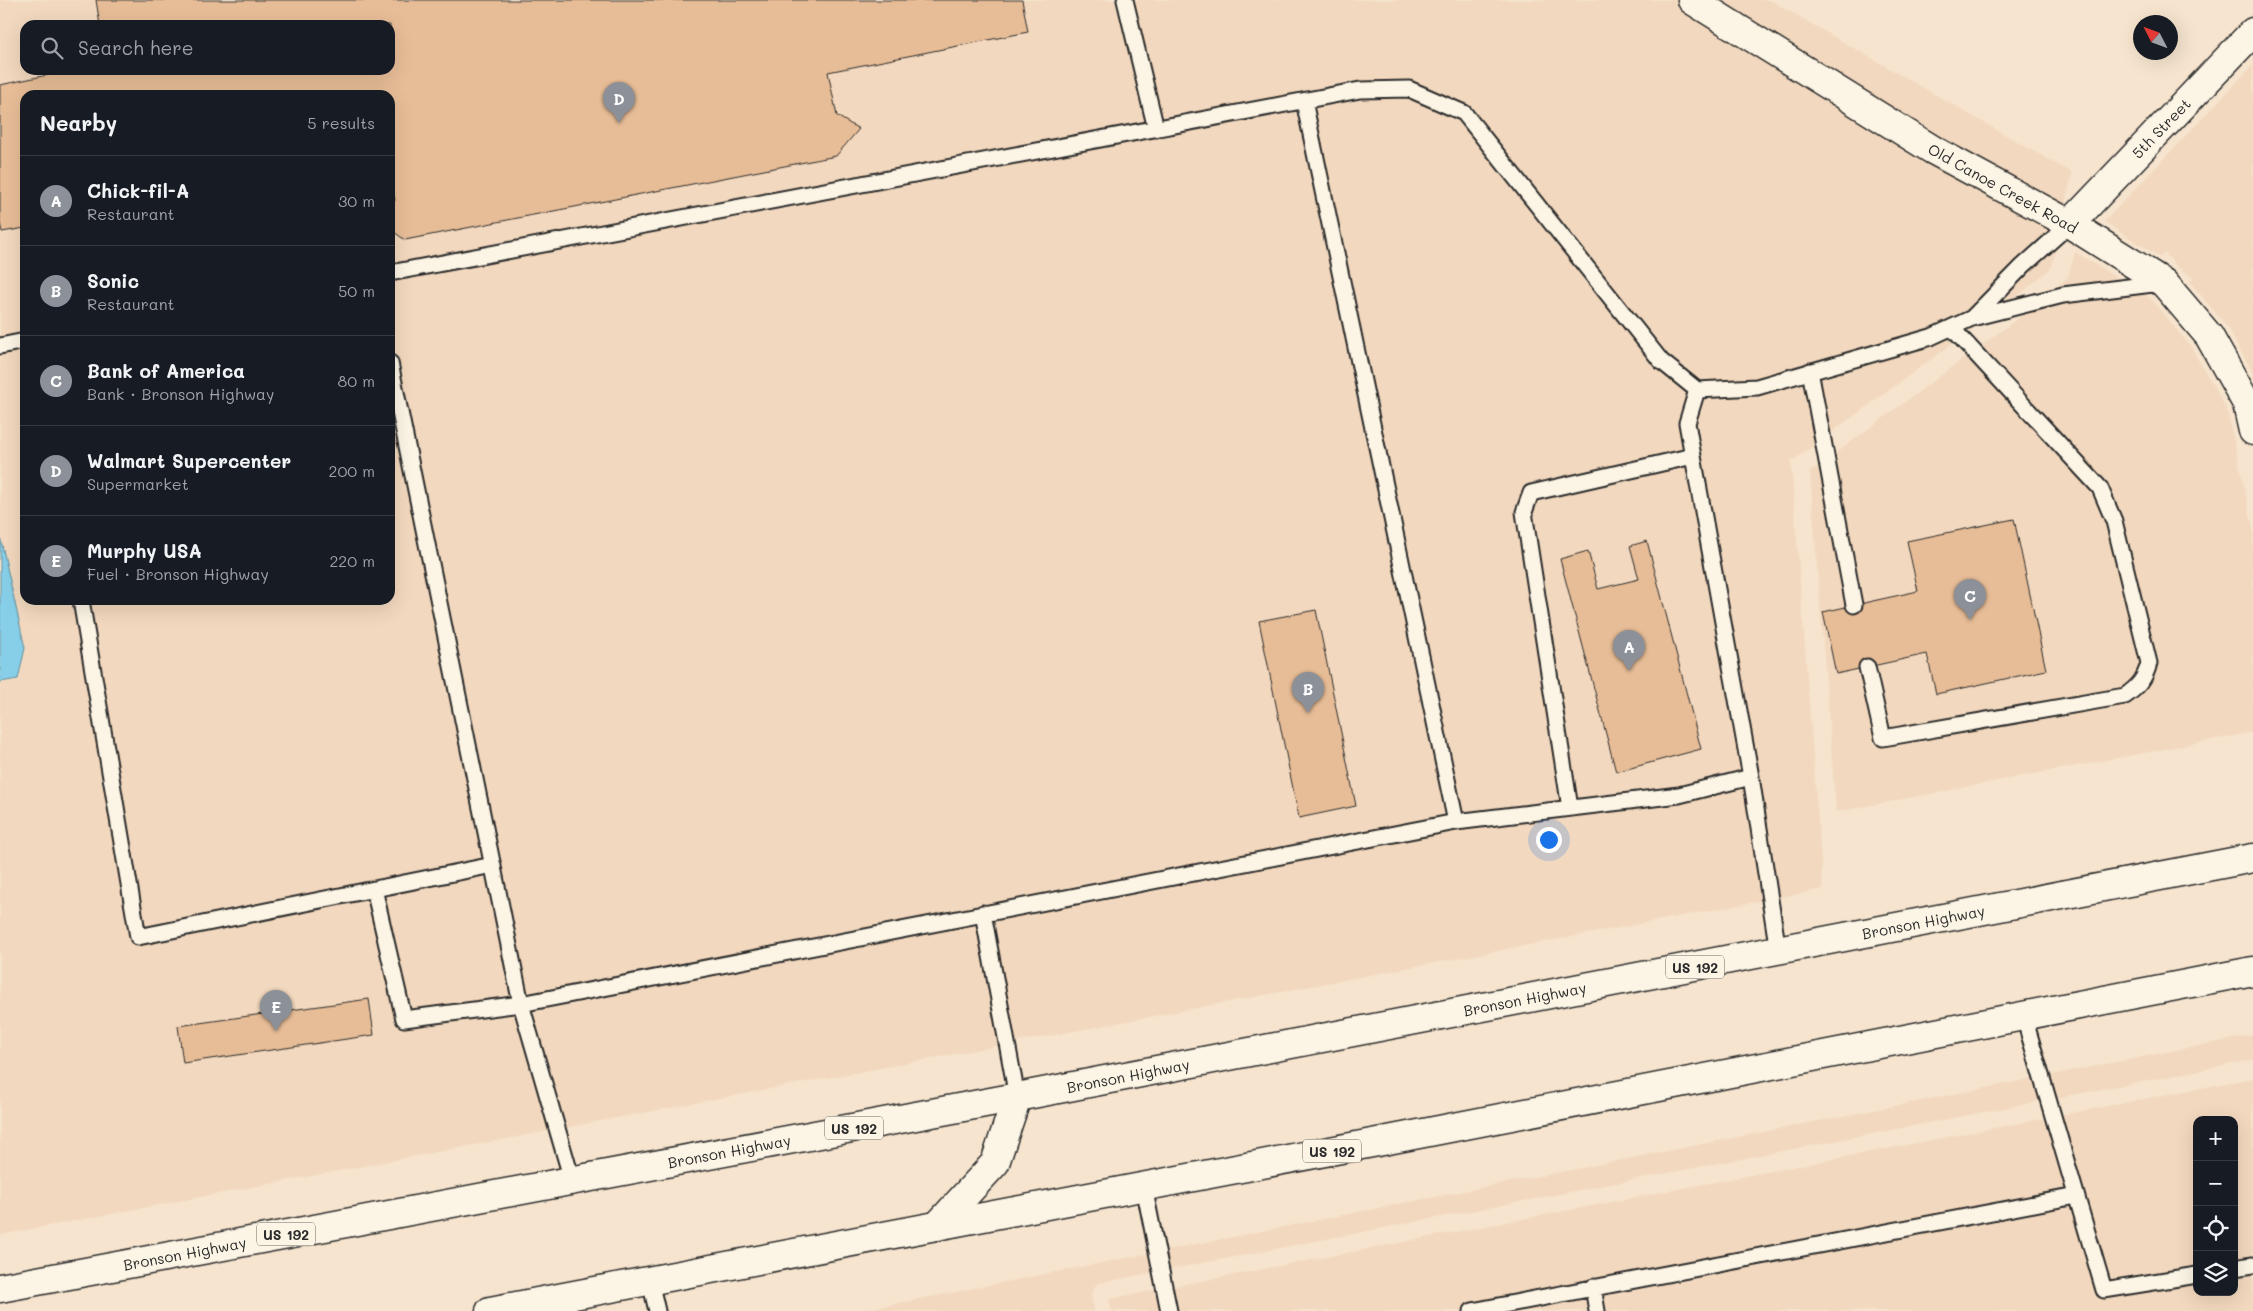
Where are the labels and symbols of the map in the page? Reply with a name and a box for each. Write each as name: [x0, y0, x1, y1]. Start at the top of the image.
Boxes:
north arrow: [2133, 15, 2178, 60]
pin: D: [603, 82, 635, 123]
street label: 5th Street: [2127, 94, 2195, 162]
street label: Old Canoe Creek Road: [1925, 138, 2081, 238]
pin: C: [1954, 579, 1986, 620]
pin: A: [1613, 630, 1645, 671]
pin: B: [1292, 672, 1324, 713]
your location: [1536, 827, 1562, 853]
street label: Bronson Highway: [1860, 900, 1987, 943]
road number: US 192: [1666, 956, 1724, 979]
street label: Bronson Highway: [1462, 977, 1588, 1020]
pin: E: [260, 990, 292, 1031]
street label: Bronson Highway: [1065, 1054, 1191, 1097]
road number: US 192: [825, 1116, 883, 1140]
street label: Bronson Highway: [666, 1130, 793, 1172]
road number: US 192: [1303, 1140, 1361, 1162]
road number: US 192: [257, 1222, 315, 1246]
street label: Bronson Highway: [122, 1232, 248, 1275]

